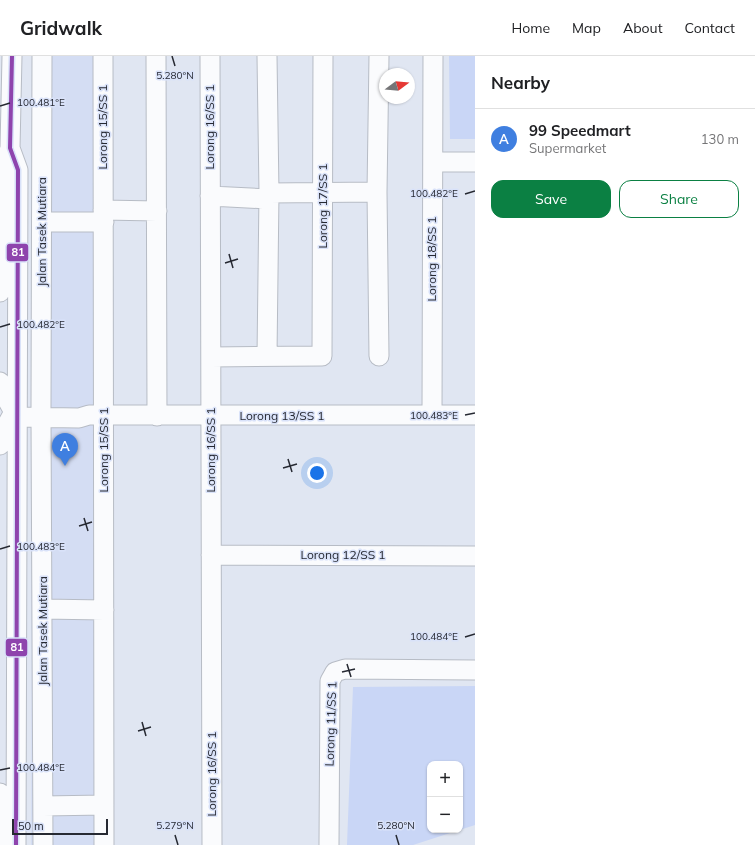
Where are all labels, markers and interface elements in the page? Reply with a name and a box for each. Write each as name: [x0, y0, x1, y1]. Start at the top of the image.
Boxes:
text: Gridwalk: [20, 16, 102, 40]
text: Home: [511, 19, 550, 37]
text: Map: [572, 19, 601, 37]
text: About: [623, 19, 663, 37]
text: Contact: [685, 19, 735, 37]
north arrow: [379, 68, 415, 104]
text: 5.280°N: [156, 69, 194, 82]
text: Nearby: [491, 72, 550, 93]
street label: Lorong 15/SS 1: [95, 85, 110, 169]
street label: Lorong 16/SS 1: [202, 85, 217, 169]
text: 100.481°E: [17, 96, 65, 109]
text: 99 Speedmart: [529, 121, 631, 140]
text: A: [499, 131, 509, 147]
text: 130 m: [701, 131, 739, 147]
text: Supermarket: [529, 140, 606, 156]
street label: Lorong 17/SS 1: [315, 164, 330, 248]
street label: Jalan Tasek Mutiara: [34, 177, 49, 287]
button: Save: [491, 180, 611, 218]
button: Share: [619, 180, 739, 218]
text: 100.482°E: [410, 187, 458, 200]
street label: Lorong 18/SS 1: [424, 217, 439, 301]
line badge: 81: [6, 243, 29, 262]
text: 81: [11, 245, 25, 259]
text: 100.482°E: [17, 318, 65, 331]
street label: Lorong 15/SS 1: [96, 408, 111, 492]
street label: Lorong 16/SS 1: [203, 408, 218, 492]
street label: Lorong 13/SS 1: [240, 408, 324, 423]
text: 100.483°E: [410, 409, 458, 422]
pin: A: [52, 433, 78, 466]
your location: [307, 463, 327, 483]
text: 100.483°E: [17, 540, 65, 553]
street label: Lorong 12/SS 1: [301, 547, 385, 562]
street label: Jalan Tasek Mutiara: [35, 576, 50, 686]
text: 100.484°E: [410, 630, 458, 643]
line badge: 81: [5, 638, 28, 657]
text: 81: [10, 640, 24, 654]
street label: Lorong 11/SS 1: [322, 681, 339, 767]
street label: Lorong 16/SS 1: [204, 732, 219, 816]
text: 100.484°E: [17, 761, 65, 774]
map controls: [427, 761, 463, 833]
button: +: [427, 761, 463, 797]
button: −: [427, 797, 463, 833]
scale bar: [12, 817, 108, 836]
text: 50 m: [18, 819, 44, 833]
text: 5.279°N: [156, 819, 194, 832]
text: 5.280°N: [377, 819, 415, 832]

